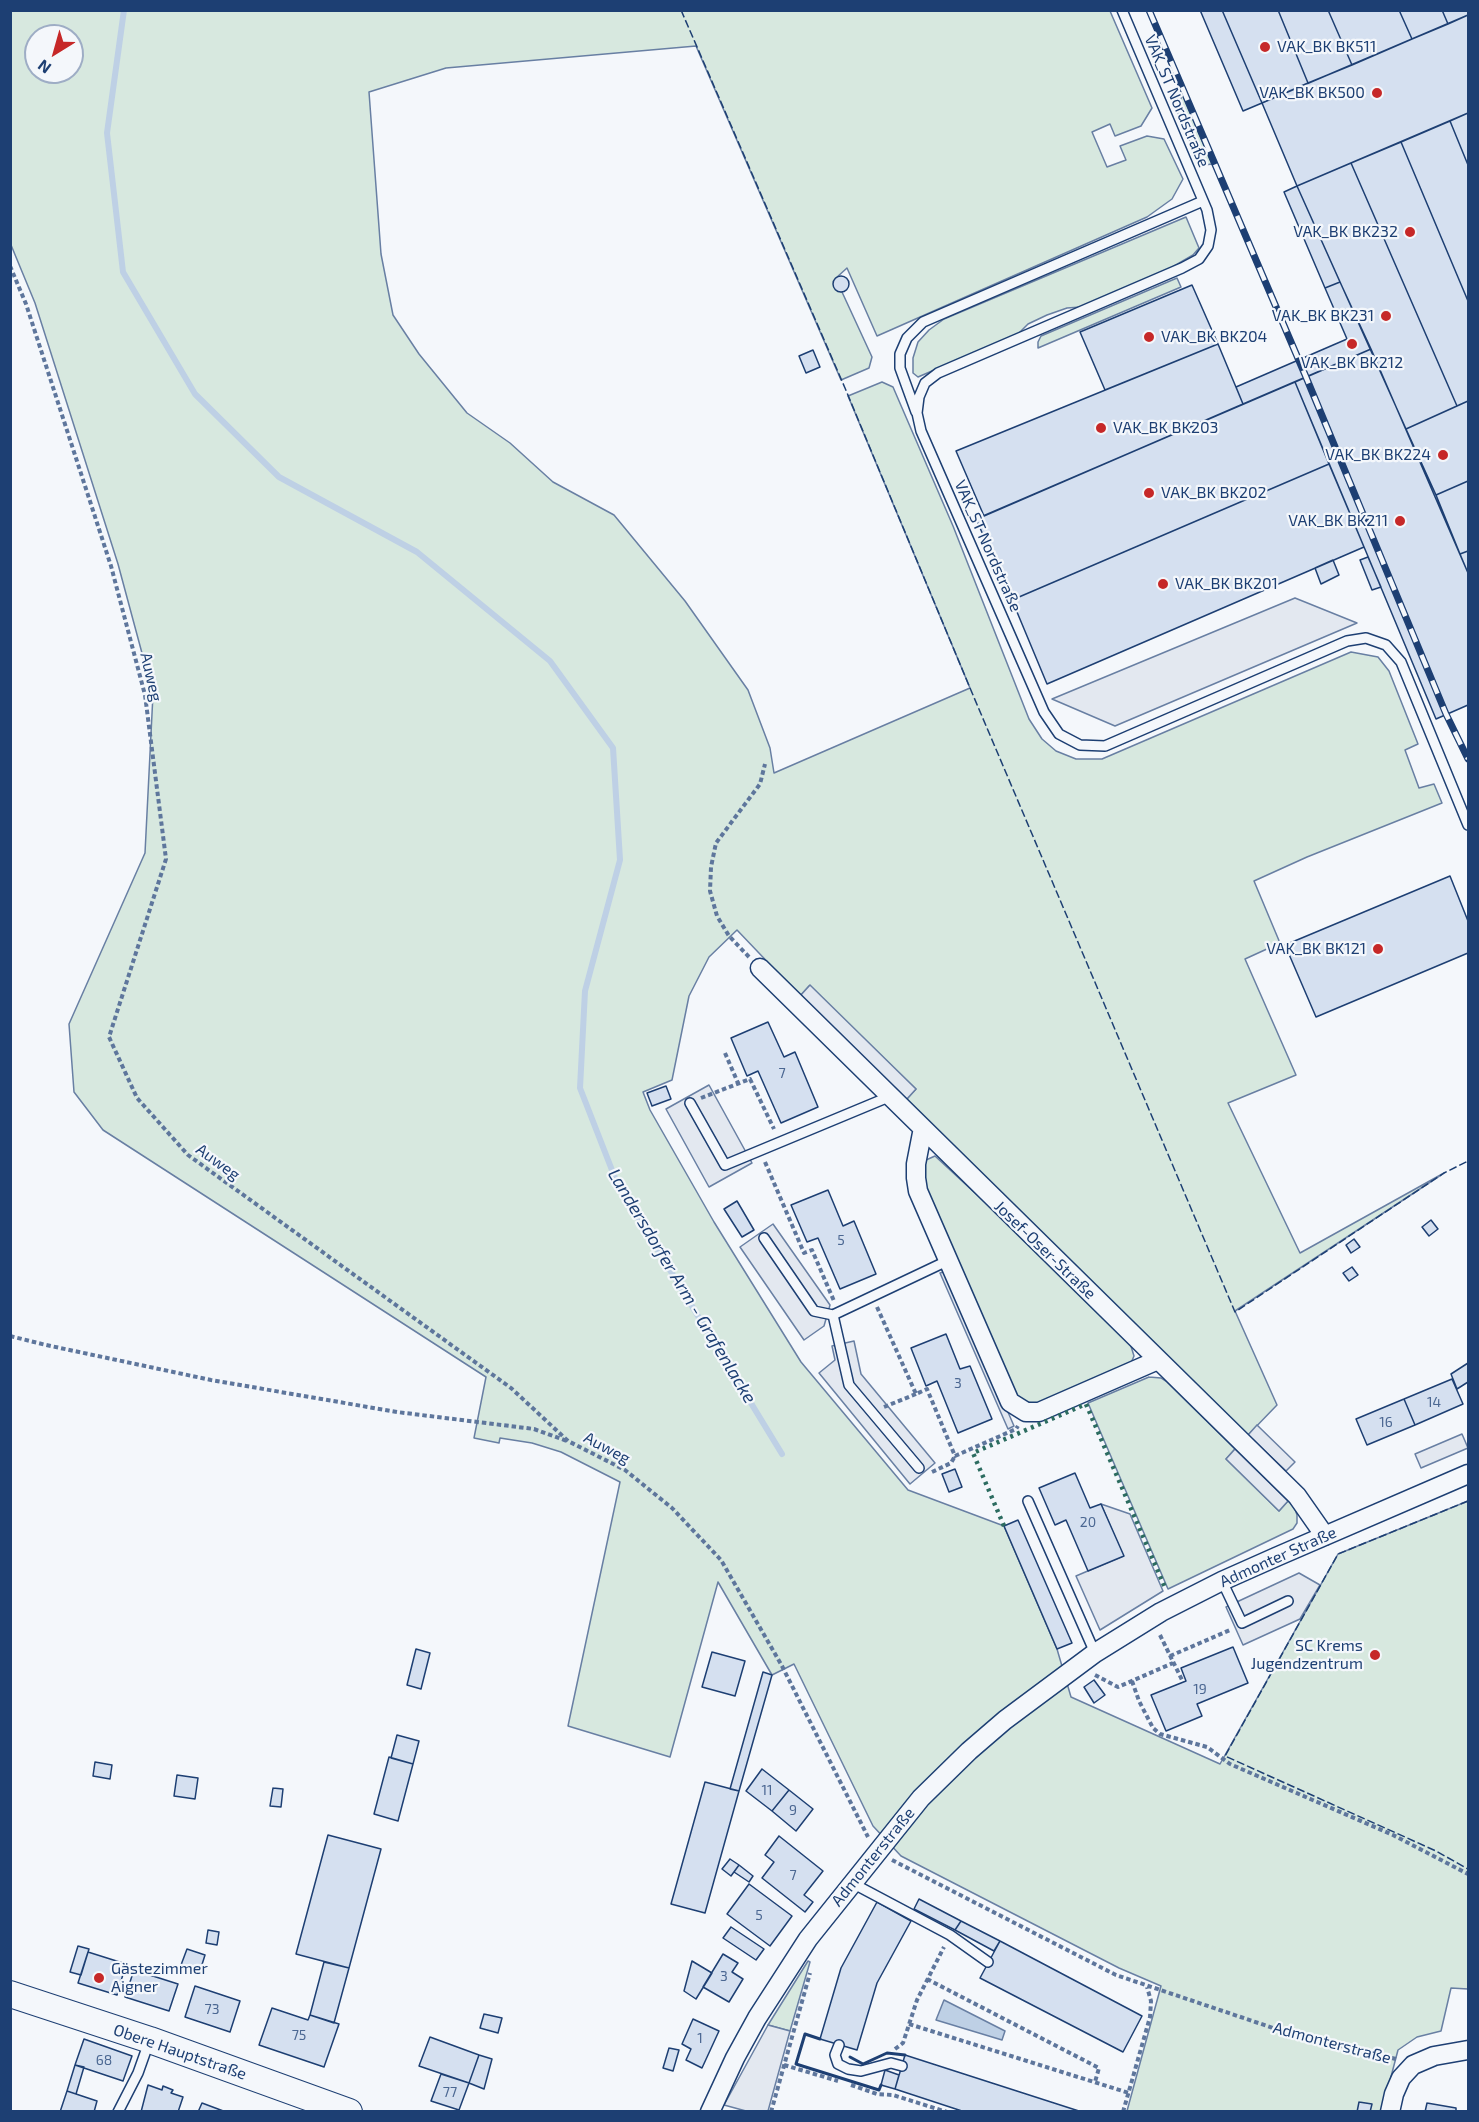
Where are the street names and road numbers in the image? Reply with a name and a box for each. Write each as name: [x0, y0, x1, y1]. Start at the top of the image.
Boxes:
street label: VAK_ST Nordstraße: [1140, 32, 1214, 170]
street label: VAK_ST Nordstraße: [950, 477, 1026, 615]
street label: Auweg: [136, 651, 166, 703]
street label: Auweg: [192, 1140, 244, 1184]
street label: Josef-Oser-Straße: [990, 1197, 1100, 1303]
street label: Auweg: [581, 1428, 633, 1468]
street label: Admonter Straße: [1217, 1523, 1339, 1591]
street label: Admonterstraße: [827, 1804, 919, 1910]
street label: Admonterstraße: [1271, 2018, 1393, 2068]
street label: Obere Hauptstraße: [111, 2020, 249, 2084]

